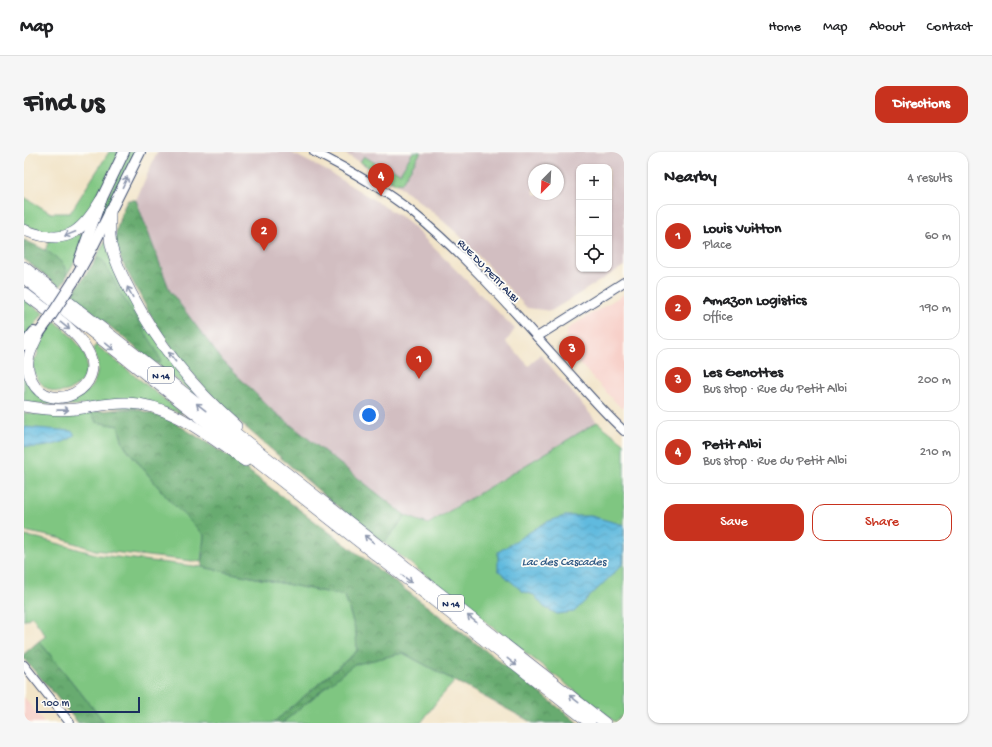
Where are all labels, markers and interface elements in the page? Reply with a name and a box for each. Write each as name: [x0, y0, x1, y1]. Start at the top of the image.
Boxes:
text: Map: [20, 16, 53, 39]
text: Home: [769, 19, 801, 36]
text: Map: [823, 19, 847, 36]
text: About: [869, 19, 905, 36]
text: Contact: [927, 19, 972, 36]
button: Directions: [875, 86, 968, 123]
text: Find us: [24, 88, 104, 121]
pin: 4: [368, 163, 394, 196]
north arrow: [528, 164, 564, 200]
map controls: [576, 164, 612, 272]
button: +: [576, 164, 612, 200]
text: Nearby: [664, 168, 717, 188]
text: 4 results: [908, 171, 952, 186]
one-way arrow: [122, 176, 129, 188]
button: −: [576, 200, 612, 236]
pin: 2: [251, 218, 277, 251]
text: Louis Vuitton: [703, 220, 781, 238]
text: 1: [675, 229, 681, 244]
text: 60 m: [925, 229, 951, 244]
one-way arrow: [65, 230, 77, 238]
button: locate: [576, 236, 612, 272]
street label: RUE DU PETIT ALBI: [454, 237, 521, 306]
text: Place: [703, 238, 731, 253]
one-way arrow: [126, 286, 134, 298]
text: Amazon Logistics: [703, 292, 806, 310]
text: 2: [675, 301, 681, 316]
text: 190 m: [920, 301, 951, 316]
text: Office: [703, 310, 733, 325]
one-way arrow: [60, 321, 71, 330]
pin: 3: [559, 336, 585, 369]
one-way arrow: [104, 341, 114, 350]
pin: 1: [406, 346, 432, 379]
one-way arrow: [168, 351, 176, 362]
text: Les Genottes: [703, 364, 783, 382]
road number: N 14: [148, 367, 174, 383]
text: 3: [675, 373, 681, 388]
text: 200 m: [918, 373, 951, 388]
text: Bus stop · Rue du Petit Albi: [703, 382, 847, 397]
one-way arrow: [196, 403, 207, 411]
your location: [359, 405, 379, 425]
one-way arrow: [56, 406, 69, 414]
text: Petit Albi: [703, 436, 761, 454]
text: 4: [675, 445, 681, 460]
text: 210 m: [920, 445, 951, 460]
text: Bus stop · Rue du Petit Albi: [703, 454, 847, 469]
button: Save: [664, 504, 804, 541]
button: Share: [812, 504, 952, 541]
one-way arrow: [364, 534, 375, 543]
water label: Lac des Cascades: [522, 556, 608, 570]
one-way arrow: [402, 575, 413, 584]
road number: N 14: [438, 595, 464, 611]
one-way arrow: [466, 615, 477, 623]
one-way arrow: [506, 657, 517, 666]
scale bar: [36, 695, 140, 714]
one-way arrow: [568, 695, 579, 703]
text: 100 m: [42, 698, 69, 710]

